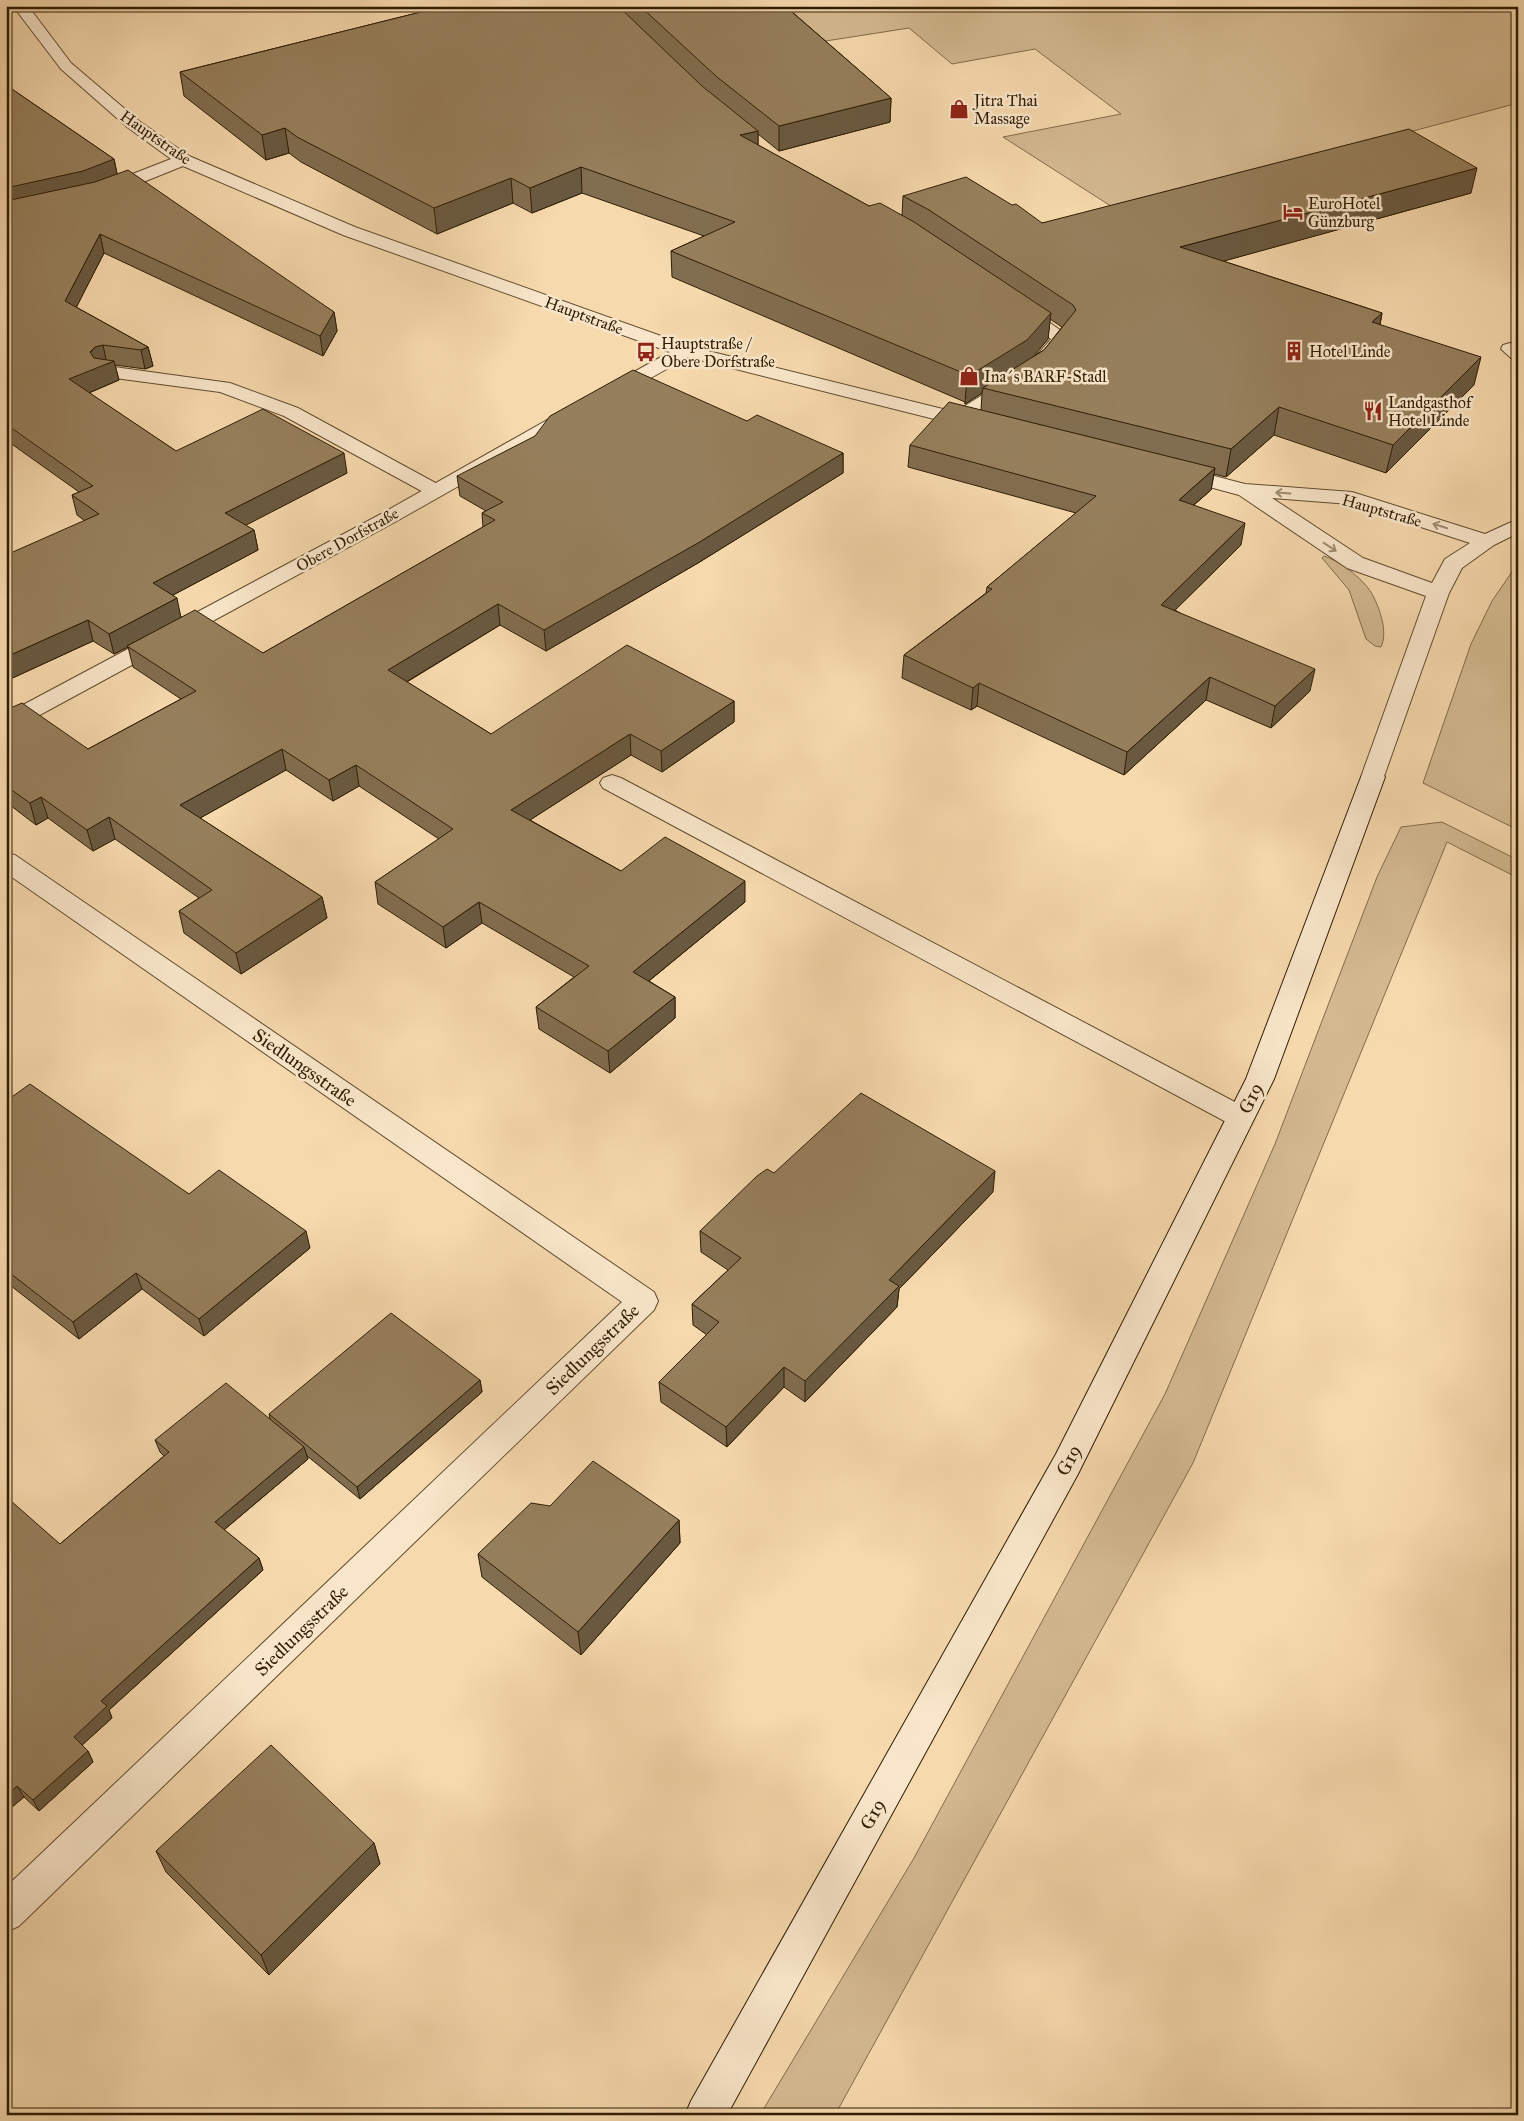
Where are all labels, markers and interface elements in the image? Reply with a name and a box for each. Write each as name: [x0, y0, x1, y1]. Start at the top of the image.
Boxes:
place label: Jitra Thai Massage: [972, 91, 1038, 129]
shop icon: Jitra Thai Massage: [948, 98, 970, 120]
street label: Hauptstraße: [117, 106, 195, 169]
place label: EuroHotel Günzburg: [1308, 194, 1381, 232]
hotel icon: EuroHotel Günzburg: [1282, 201, 1304, 223]
street label: Hauptstraße: [542, 293, 626, 339]
place label: Hauptstraße / Obere Dorfstraße: [661, 334, 775, 371]
building icon: Hotel Linde: [1283, 340, 1305, 362]
bus stop icon: Hauptstraße / Obere Dorfstraße: [635, 341, 657, 363]
place label: Hotel Linde: [1309, 342, 1391, 361]
shop icon: Ina´s BARF-Stadl: [958, 365, 980, 387]
place label: Ina´s BARF-Stadl: [984, 367, 1107, 386]
place label: Landgasthof Hotel Linde: [1388, 393, 1474, 430]
restaurant icon: Landgasthof Hotel Linde: [1362, 400, 1384, 422]
one-way arrow: [1275, 488, 1291, 498]
street label: Hauptstraße: [1340, 490, 1424, 531]
street label: Obere Dorfstraße: [293, 503, 402, 575]
one-way arrow: [1433, 521, 1449, 531]
one-way arrow: [1322, 542, 1336, 552]
street label: Siedlungsstraße: [248, 1023, 361, 1112]
street label: G19: [1233, 1079, 1268, 1117]
street label: Siedlungsstraße: [541, 1299, 645, 1400]
street label: G19: [1051, 1441, 1086, 1479]
street label: Siedlungsstraße: [250, 1580, 354, 1681]
street label: G19: [855, 1795, 890, 1834]

